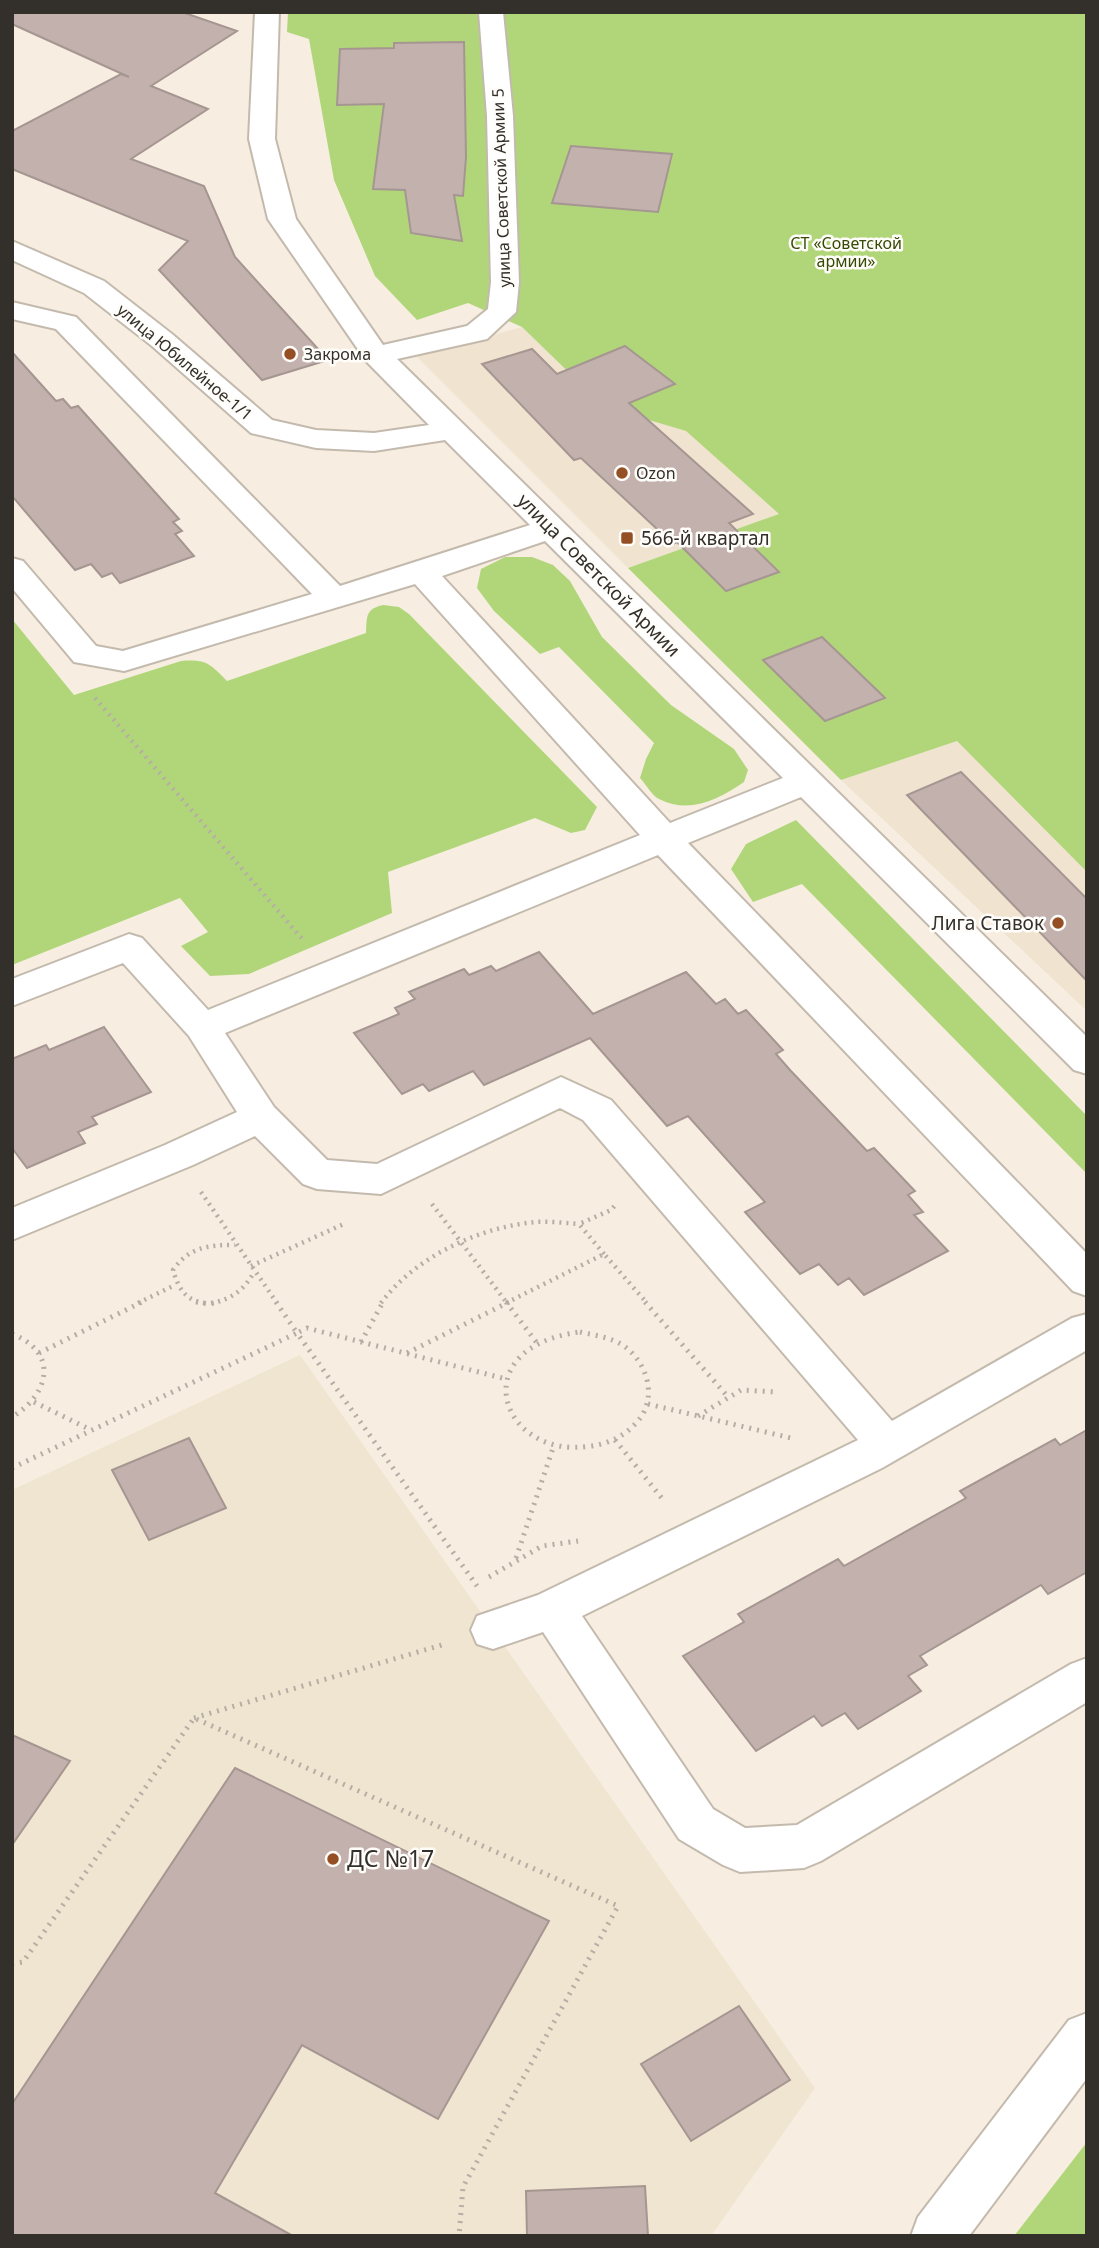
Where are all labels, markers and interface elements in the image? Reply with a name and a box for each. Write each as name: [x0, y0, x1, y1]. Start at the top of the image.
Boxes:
street label: улица Советской Армии 5: [487, 88, 515, 288]
park label: СТ «Советской армии»: [790, 232, 902, 272]
street label: улица Юбилейное-1/1: [113, 299, 257, 425]
place label: Закрома: [304, 343, 371, 365]
marker: Закрома: [282, 346, 298, 362]
place label: Ozon: [636, 462, 676, 484]
marker: Ozon: [614, 465, 630, 481]
street label: улица Советской Армии: [512, 488, 686, 662]
place label: 566-й квартал: [641, 525, 770, 551]
marker: 566-й квартал: [619, 530, 635, 546]
place label: Лига Ставок: [931, 910, 1044, 936]
marker: Лига Ставок: [1050, 915, 1066, 931]
place label: ДС №17: [347, 1842, 434, 1874]
marker: ДС №17: [325, 1851, 341, 1867]

